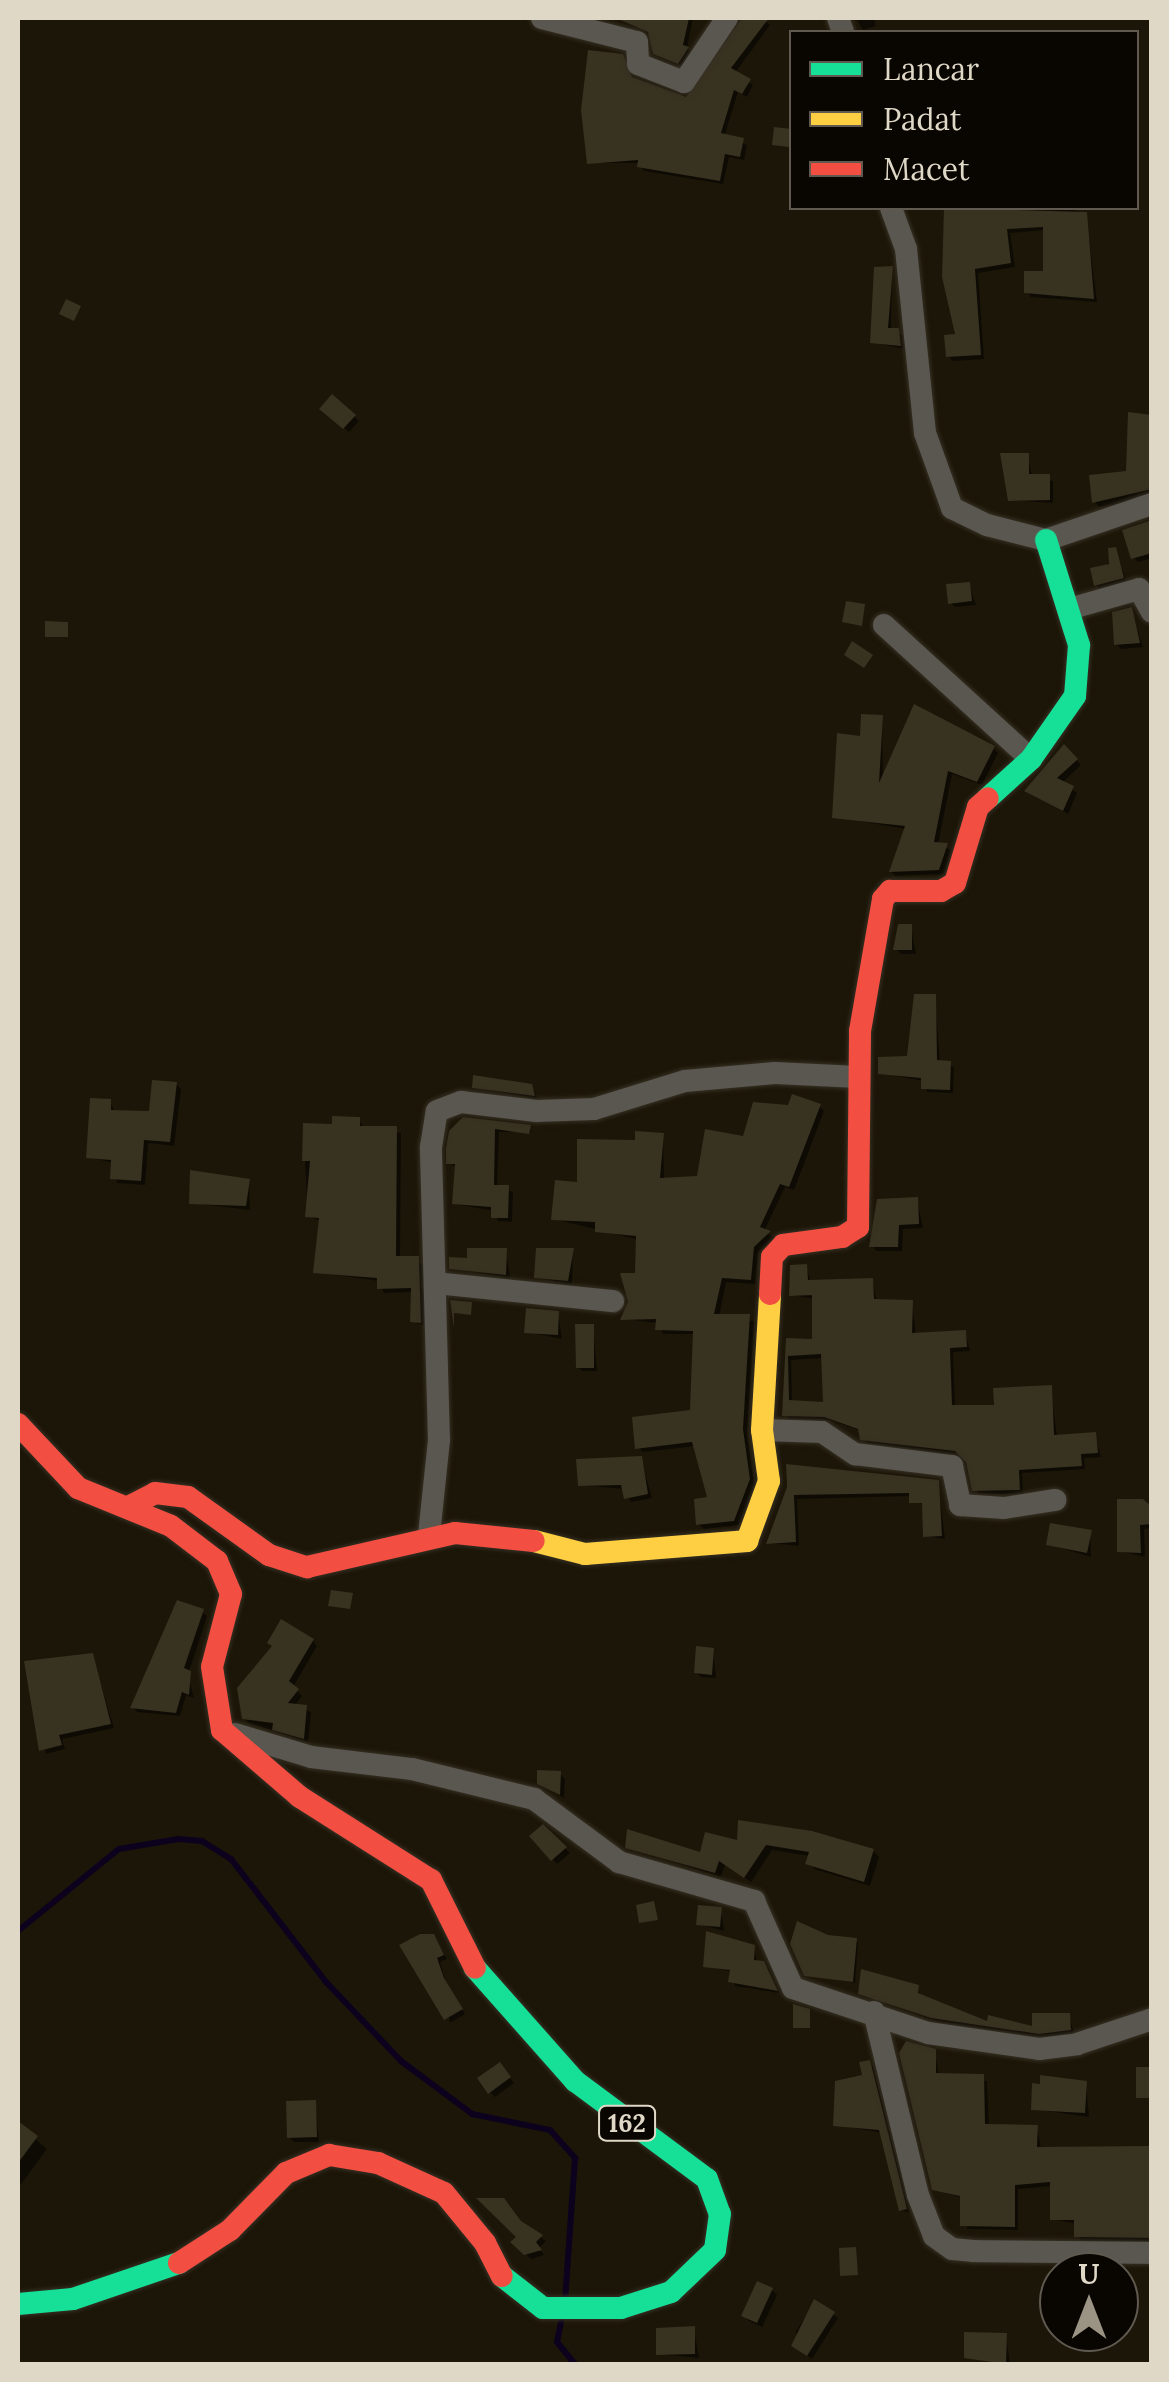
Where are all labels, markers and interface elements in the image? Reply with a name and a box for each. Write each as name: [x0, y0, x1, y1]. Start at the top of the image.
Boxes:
legend: [789, 30, 1139, 210]
text: Lancar: [883, 50, 979, 88]
text: Padat: [883, 100, 961, 138]
text: Macet: [883, 150, 970, 188]
road number: 162: [597, 2103, 657, 2143]
north arrow: [1039, 2252, 1139, 2352]
text: U: [1078, 2256, 1100, 2292]

